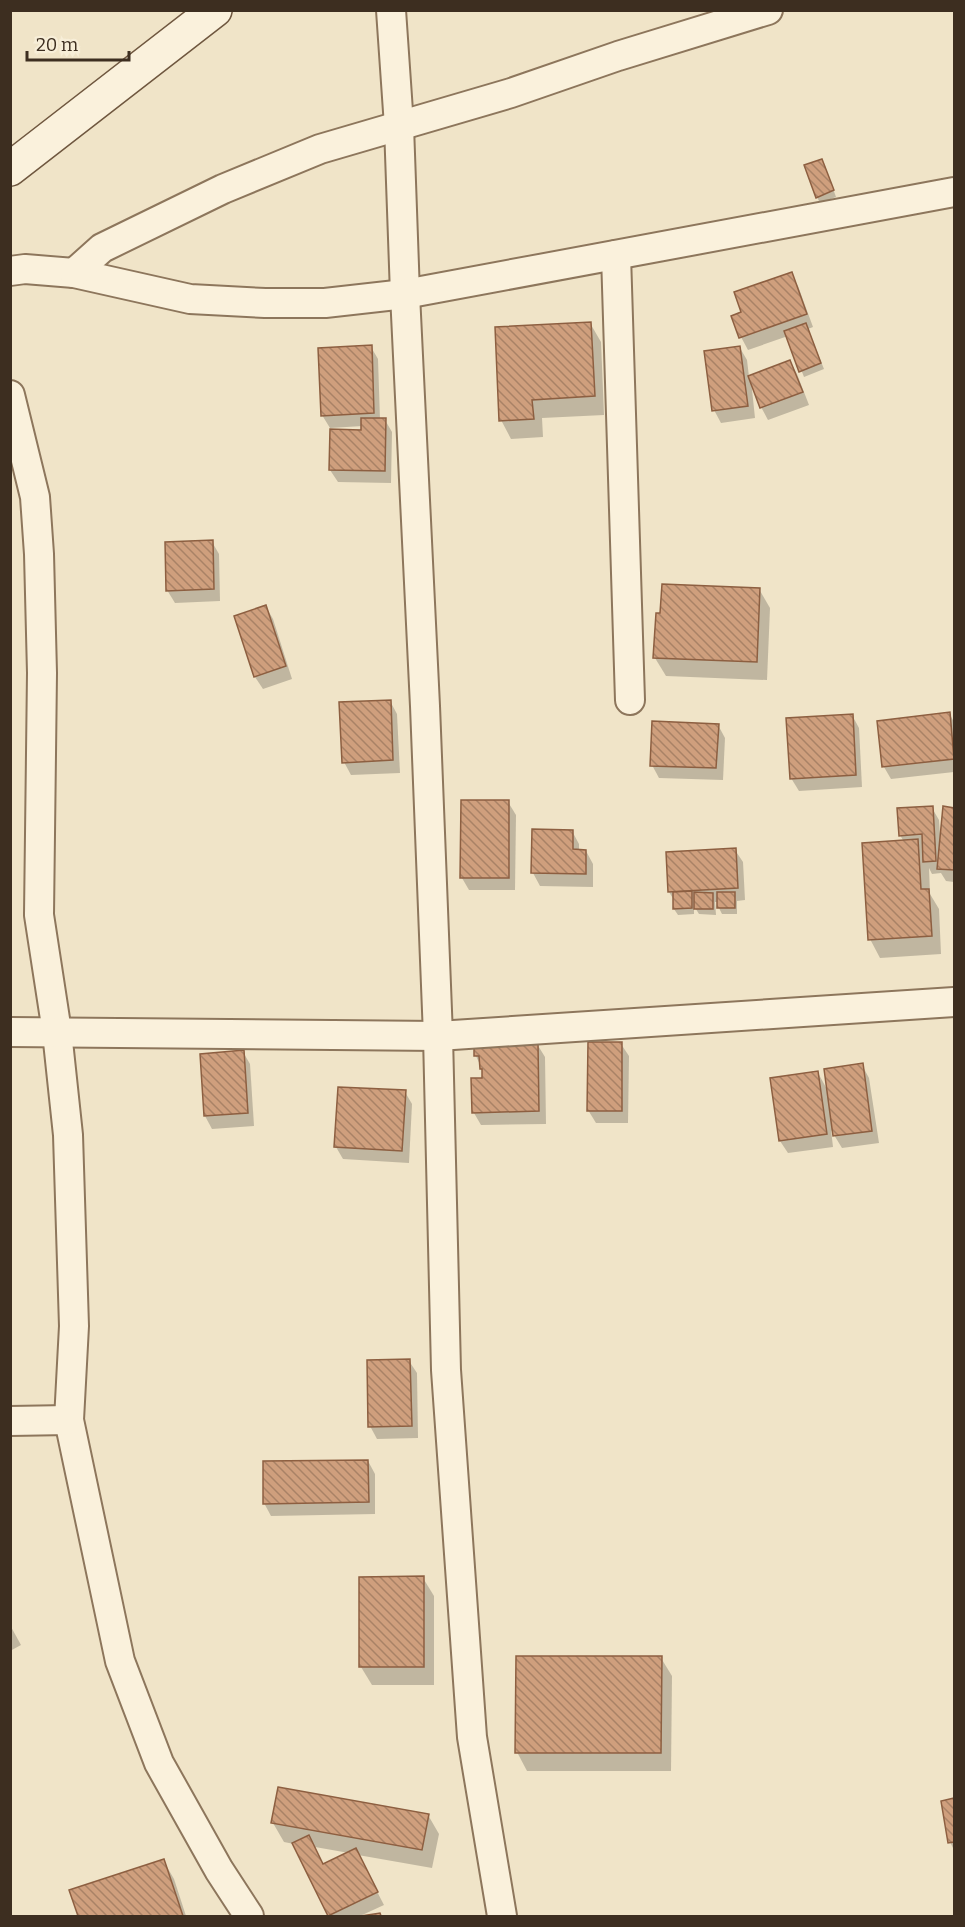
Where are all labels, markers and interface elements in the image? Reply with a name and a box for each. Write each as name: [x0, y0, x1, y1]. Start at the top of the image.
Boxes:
scale bar: [27, 24, 129, 62]
text: 20 m: [36, 34, 78, 56]

